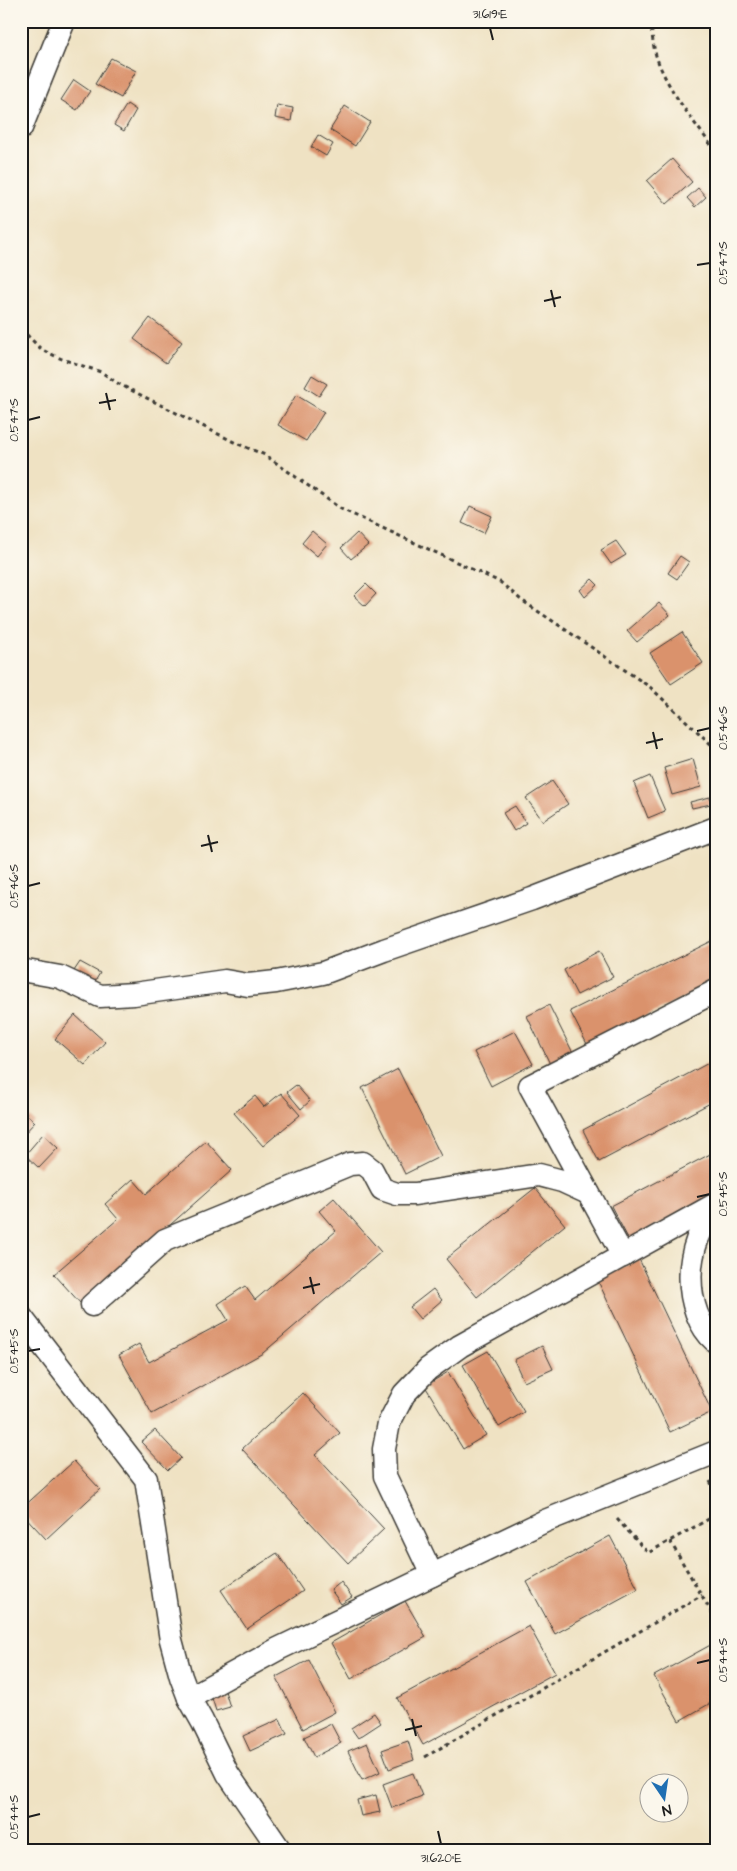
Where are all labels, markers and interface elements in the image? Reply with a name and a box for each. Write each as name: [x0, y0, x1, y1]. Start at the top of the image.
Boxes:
text: 31.619°E: [473, 6, 507, 23]
text: 0.547°S: [715, 241, 732, 285]
text: 0.547°S: [6, 398, 23, 442]
text: 0.546°S: [715, 706, 732, 750]
text: 0.546°S: [6, 864, 23, 908]
text: 0.545°S: [715, 1171, 732, 1216]
text: 0.545°S: [6, 1328, 23, 1373]
text: 0.544°S: [715, 1637, 732, 1682]
north arrow: [640, 1774, 690, 1824]
text: 0.544°S: [6, 1794, 23, 1839]
text: N: [660, 1799, 673, 1820]
text: 31.620°E: [420, 1850, 462, 1867]

